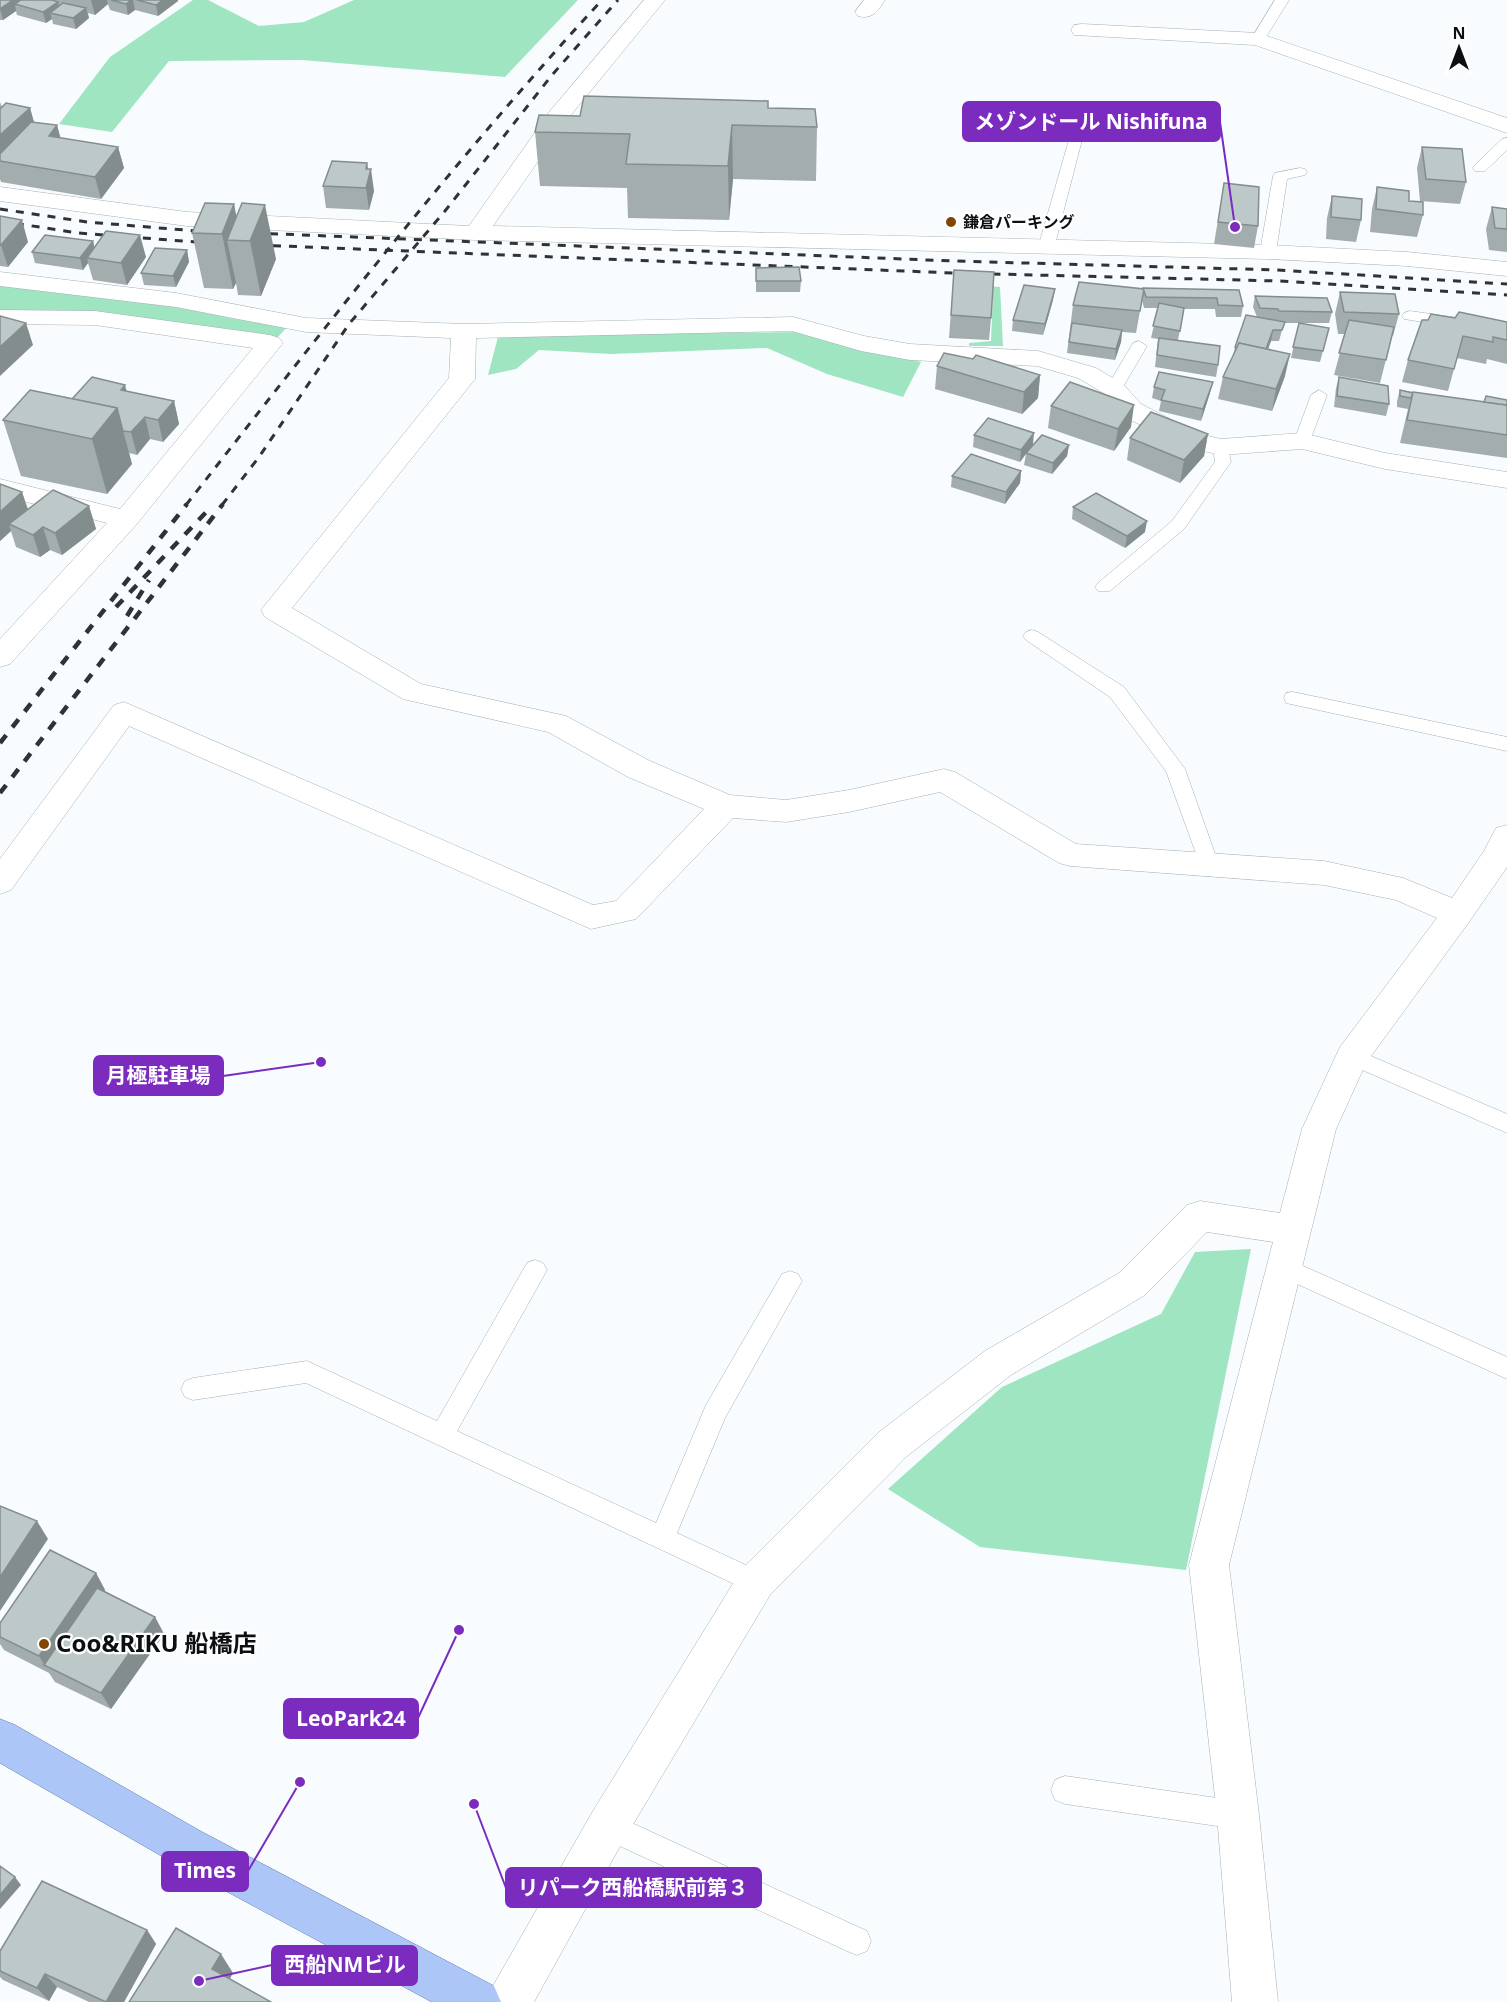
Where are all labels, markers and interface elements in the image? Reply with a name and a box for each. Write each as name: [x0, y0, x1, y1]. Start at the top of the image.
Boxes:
north arrow: [1429, 18, 1489, 78]
text: N: [1452, 22, 1466, 44]
callout: メゾンドール Nishifuna: [963, 102, 1220, 141]
text: メゾンドール Nishifuna: [974, 107, 1208, 135]
place label: 鎌倉パーキング: [963, 211, 1075, 233]
marker: 鎌倉パーキング: [944, 215, 958, 229]
callout: 月極駐車場: [94, 1056, 223, 1095]
text: 月極駐車場: [106, 1061, 211, 1089]
place label: Coo&RIKU 船橋店: [56, 1626, 257, 1659]
marker: Coo&RIKU 船橋店: [37, 1637, 51, 1651]
callout: LeoPark24: [284, 1699, 418, 1738]
text: LeoPark24: [296, 1704, 406, 1732]
callout: Times: [162, 1852, 248, 1891]
text: Times: [174, 1856, 236, 1884]
callout: リパーク西船橋駅前第３: [506, 1868, 761, 1907]
text: リパーク西船橋駅前第３: [518, 1873, 749, 1901]
callout: 西船NMビル: [272, 1946, 417, 1985]
text: 西船NMビル: [285, 1950, 405, 1978]

